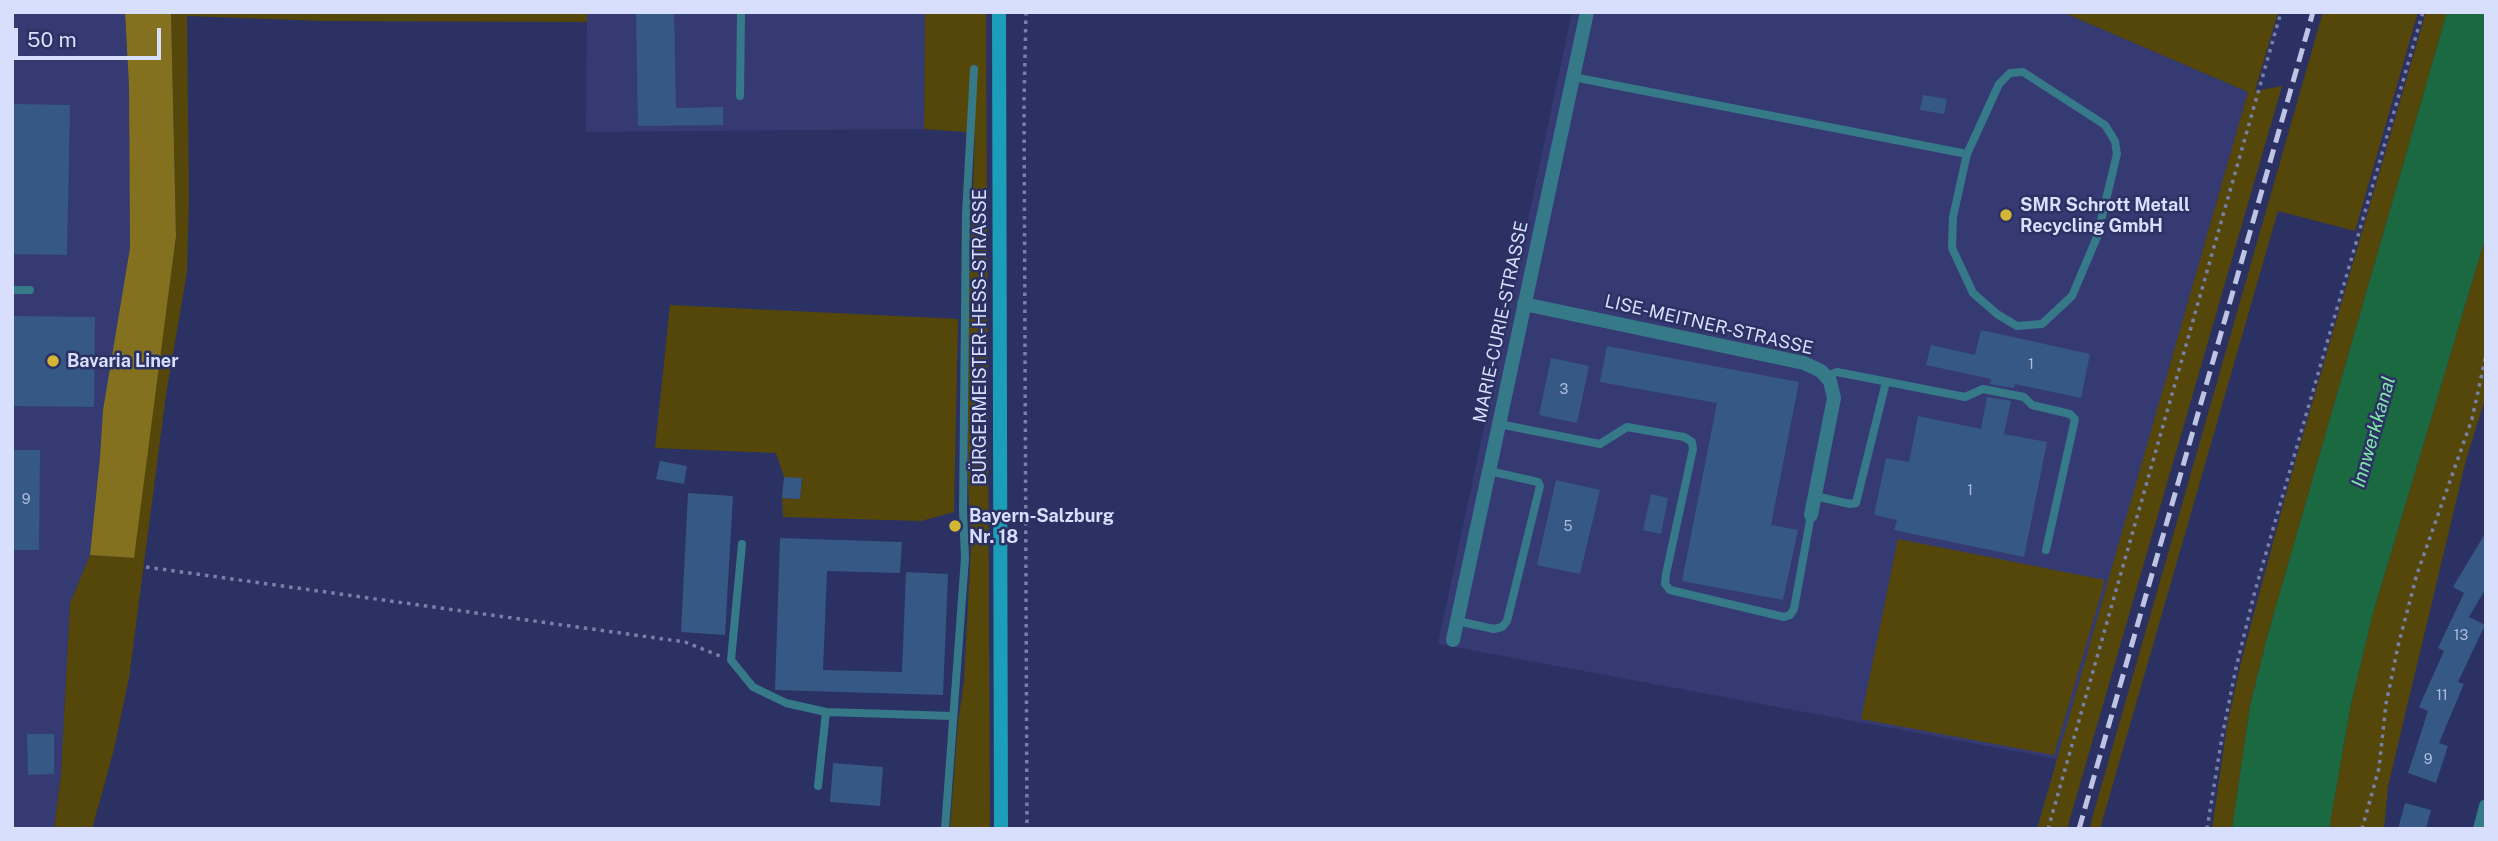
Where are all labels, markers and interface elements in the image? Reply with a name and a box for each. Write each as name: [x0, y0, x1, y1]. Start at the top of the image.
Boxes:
scale bar: [18, 14, 164, 58]
text: 50 m: [27, 27, 77, 52]
street label: BÜRGERMEISTER-HESS-STRASSE: [969, 189, 991, 485]
place label: SMR Schrott Metall Recycling GmbH: [2020, 194, 2190, 236]
marker: SMR Schrott Metall Recycling GmbH: [1998, 207, 2014, 223]
street label: MARIE-CURIE-STRASSE: [1469, 219, 1533, 425]
street label: LISE-MEITNER-STRASSE: [1603, 290, 1815, 360]
place label: Bavaria Liner: [67, 350, 179, 372]
marker: Bavaria Liner: [45, 353, 61, 369]
house number: 1: [2028, 357, 2034, 373]
water label: Innwerkkanal: [2347, 374, 2401, 490]
house number: 3: [1560, 382, 1568, 398]
house number: 1: [1967, 483, 1973, 499]
house number: 9: [22, 492, 30, 508]
place label: Bayern-Salzburg Nr. 18: [969, 505, 1114, 548]
marker: Bayern-Salzburg Nr. 18: [947, 518, 963, 534]
house number: 5: [1564, 519, 1572, 535]
house number: 13: [2454, 628, 2468, 644]
house number: 11: [2436, 688, 2448, 704]
house number: 9: [2424, 752, 2432, 768]

